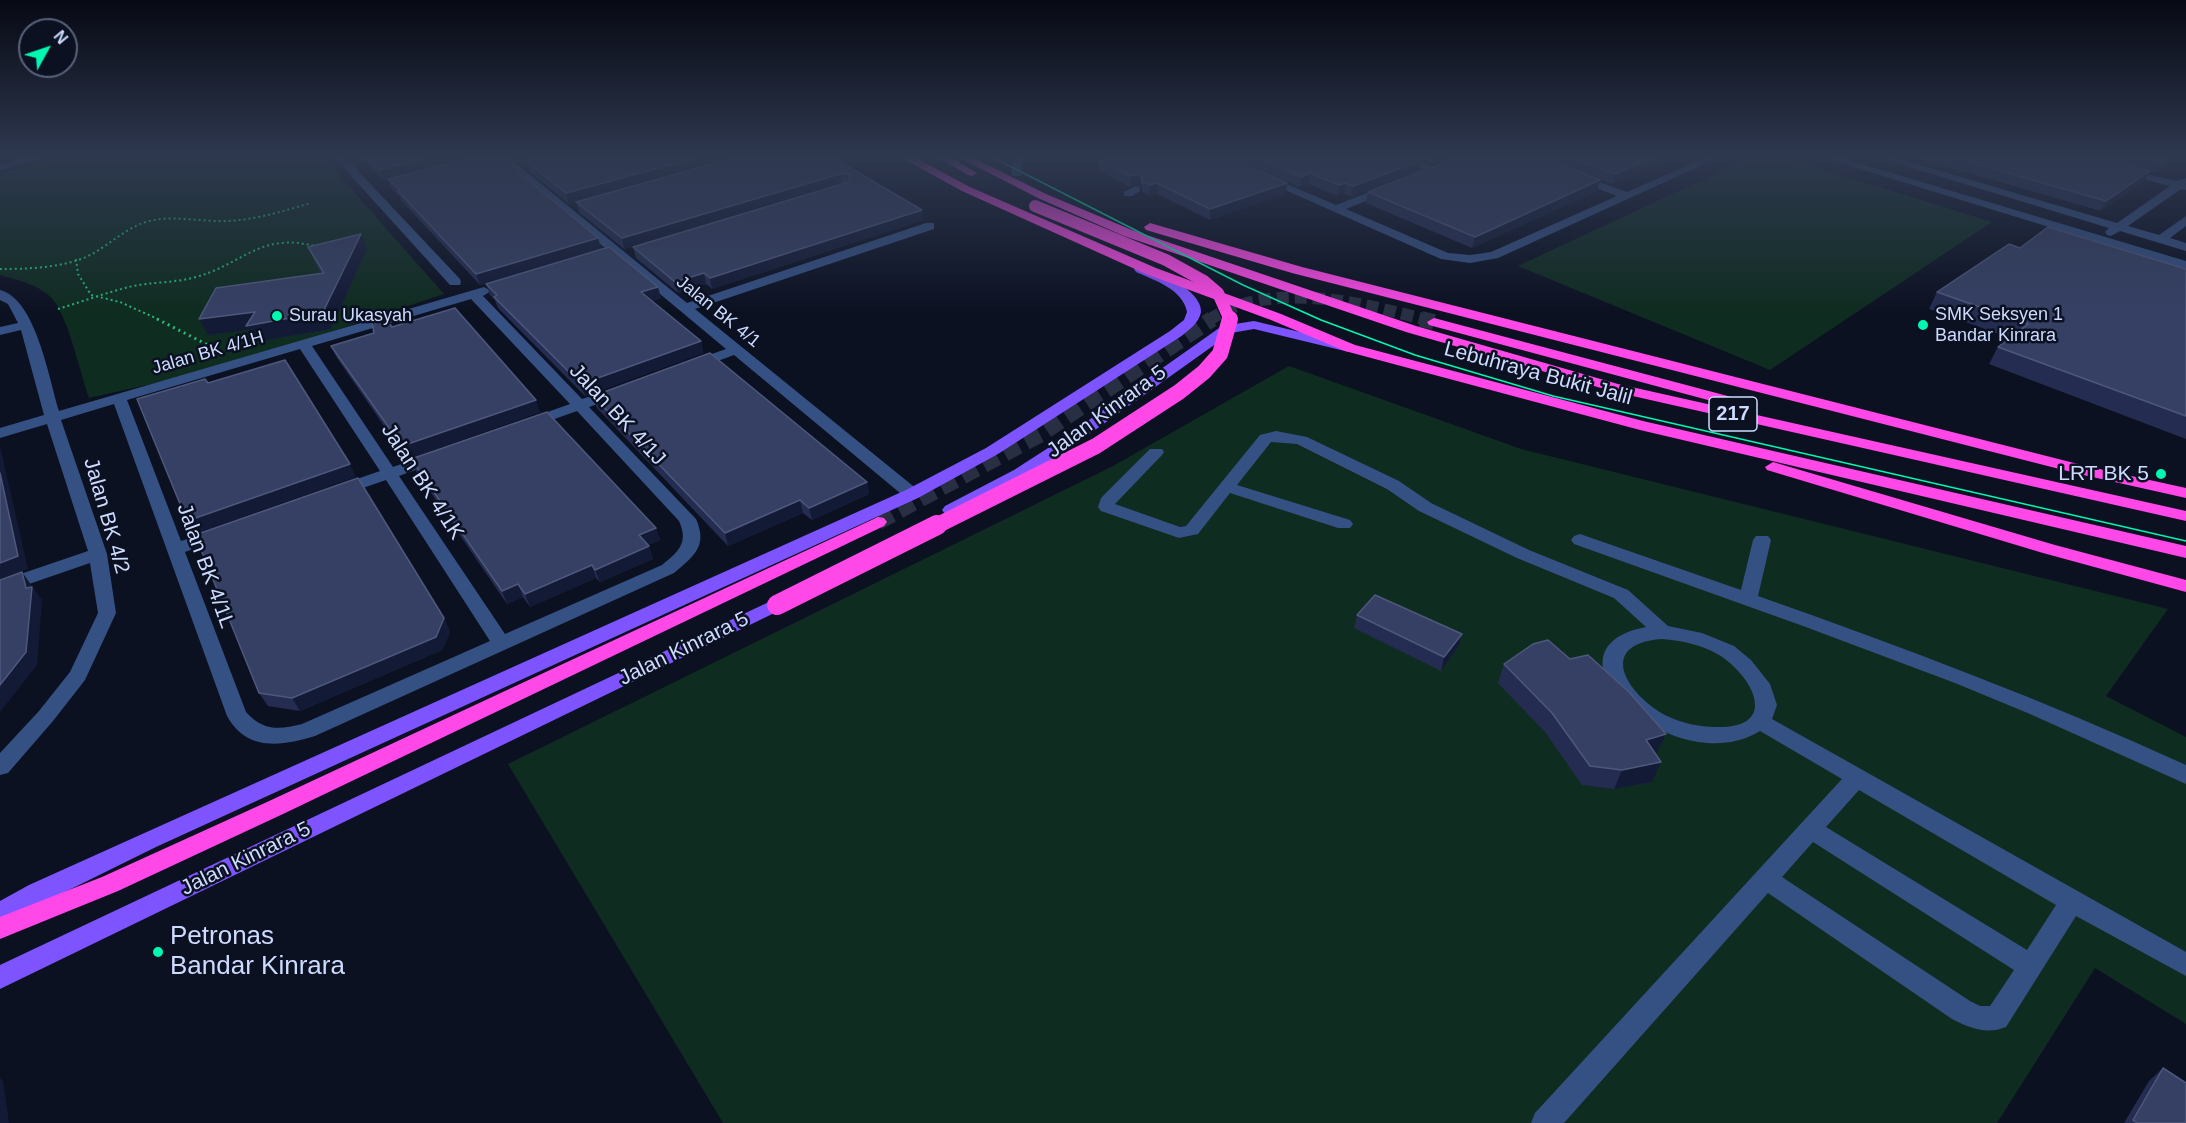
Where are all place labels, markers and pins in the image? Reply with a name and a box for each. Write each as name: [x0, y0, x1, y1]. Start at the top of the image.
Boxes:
place label: SMK Seksyen 1 Bandar Kinrara: [1935, 304, 2063, 346]
place label: Surau Ukasyah: [289, 305, 412, 327]
marker: Surau Ukasyah: [270, 309, 284, 323]
marker: SMK Seksyen 1 Bandar Kinrara: [1916, 318, 1930, 332]
place label: LRT BK 5: [2058, 461, 2149, 487]
marker: LRT BK 5: [2154, 467, 2168, 481]
place label: Petronas Bandar Kinrara: [170, 921, 345, 982]
marker: Petronas Bandar Kinrara: [151, 945, 165, 959]

